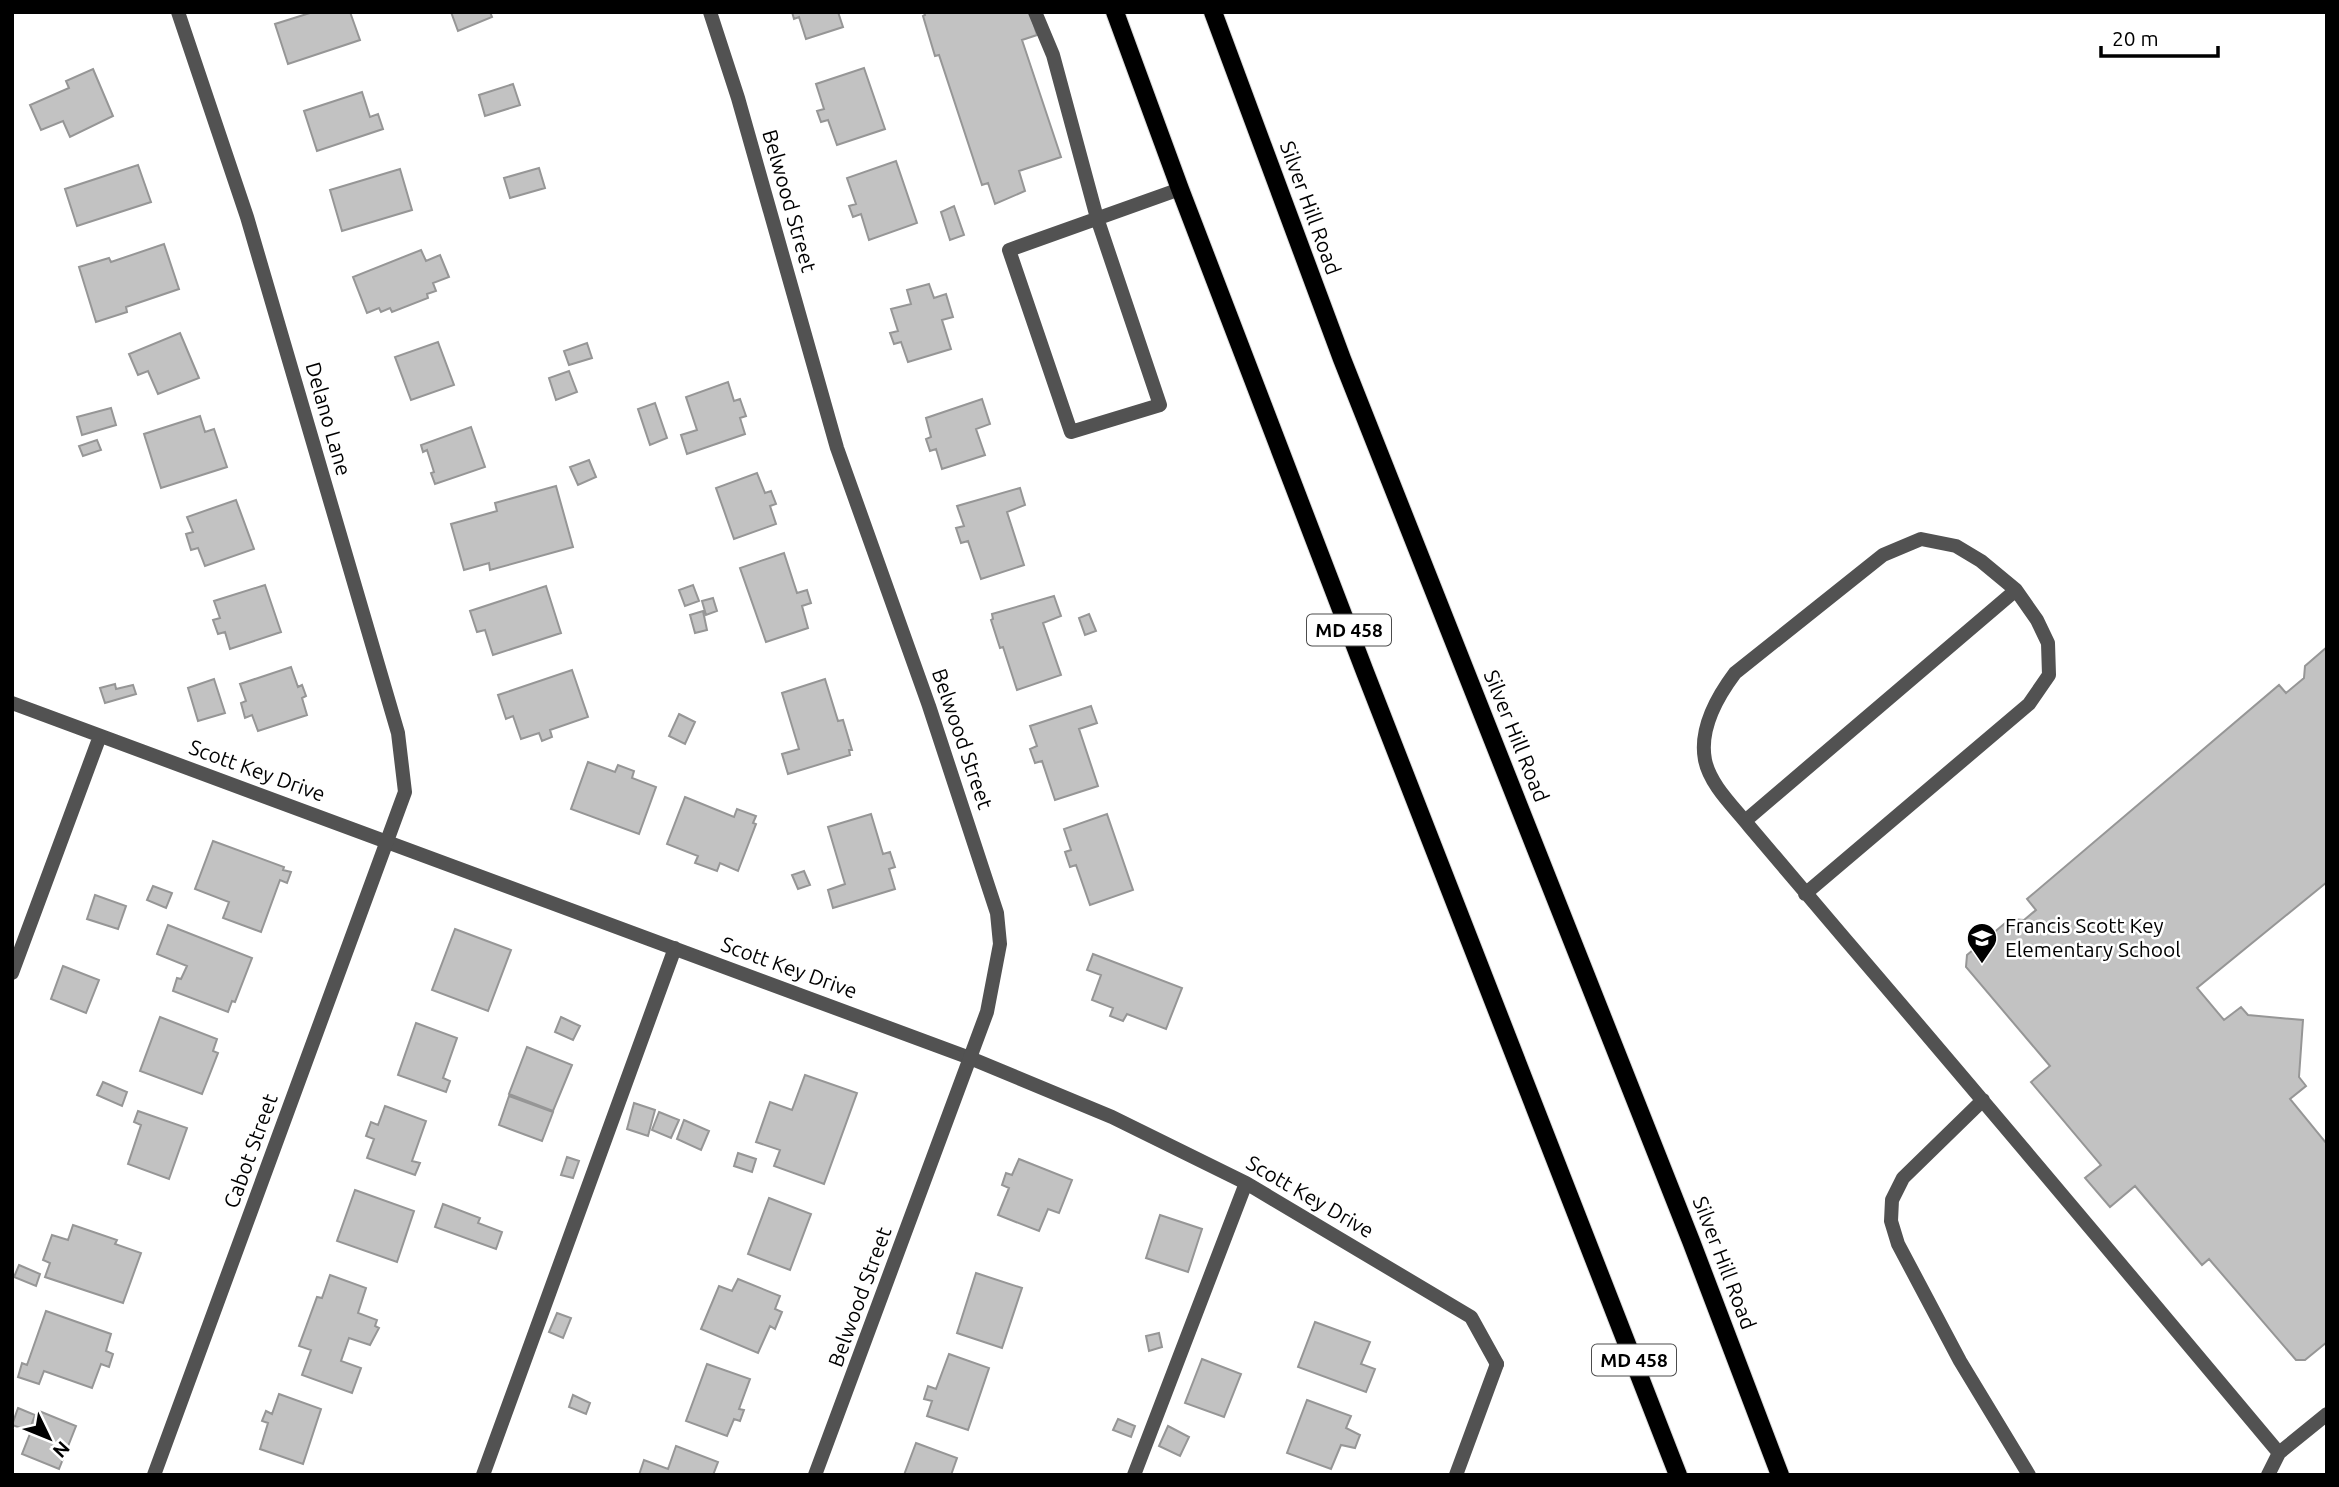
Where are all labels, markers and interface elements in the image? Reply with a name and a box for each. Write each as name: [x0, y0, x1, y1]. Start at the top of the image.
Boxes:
scale bar: [2101, 14, 2218, 58]
text: 20 m: [2112, 26, 2159, 50]
street label: Belwood Street: [758, 127, 822, 275]
street label: Silver Hill Road: [1276, 138, 1346, 278]
street label: Delano Lane: [301, 359, 357, 478]
road number: MD 458: [1307, 614, 1391, 646]
street label: Belwood Street: [928, 665, 998, 812]
street label: Silver Hill Road: [1480, 666, 1554, 805]
street label: Scott Key Drive: [186, 734, 329, 806]
place label: Francis Scott Key Elementary School: [2005, 913, 2181, 961]
school or university icon: Francis Scott Key Elementary School: [1965, 921, 1999, 965]
street label: Scott Key Drive: [718, 931, 861, 1003]
street label: Cabot Street: [218, 1090, 282, 1211]
street label: Scott Key Drive: [1243, 1150, 1378, 1242]
street label: Silver Hill Road: [1689, 1193, 1761, 1332]
street label: Belwood Street: [823, 1223, 895, 1370]
road number: MD 458: [1592, 1344, 1676, 1376]
north arrow: [14, 1403, 84, 1473]
text: N: [49, 1437, 74, 1462]

